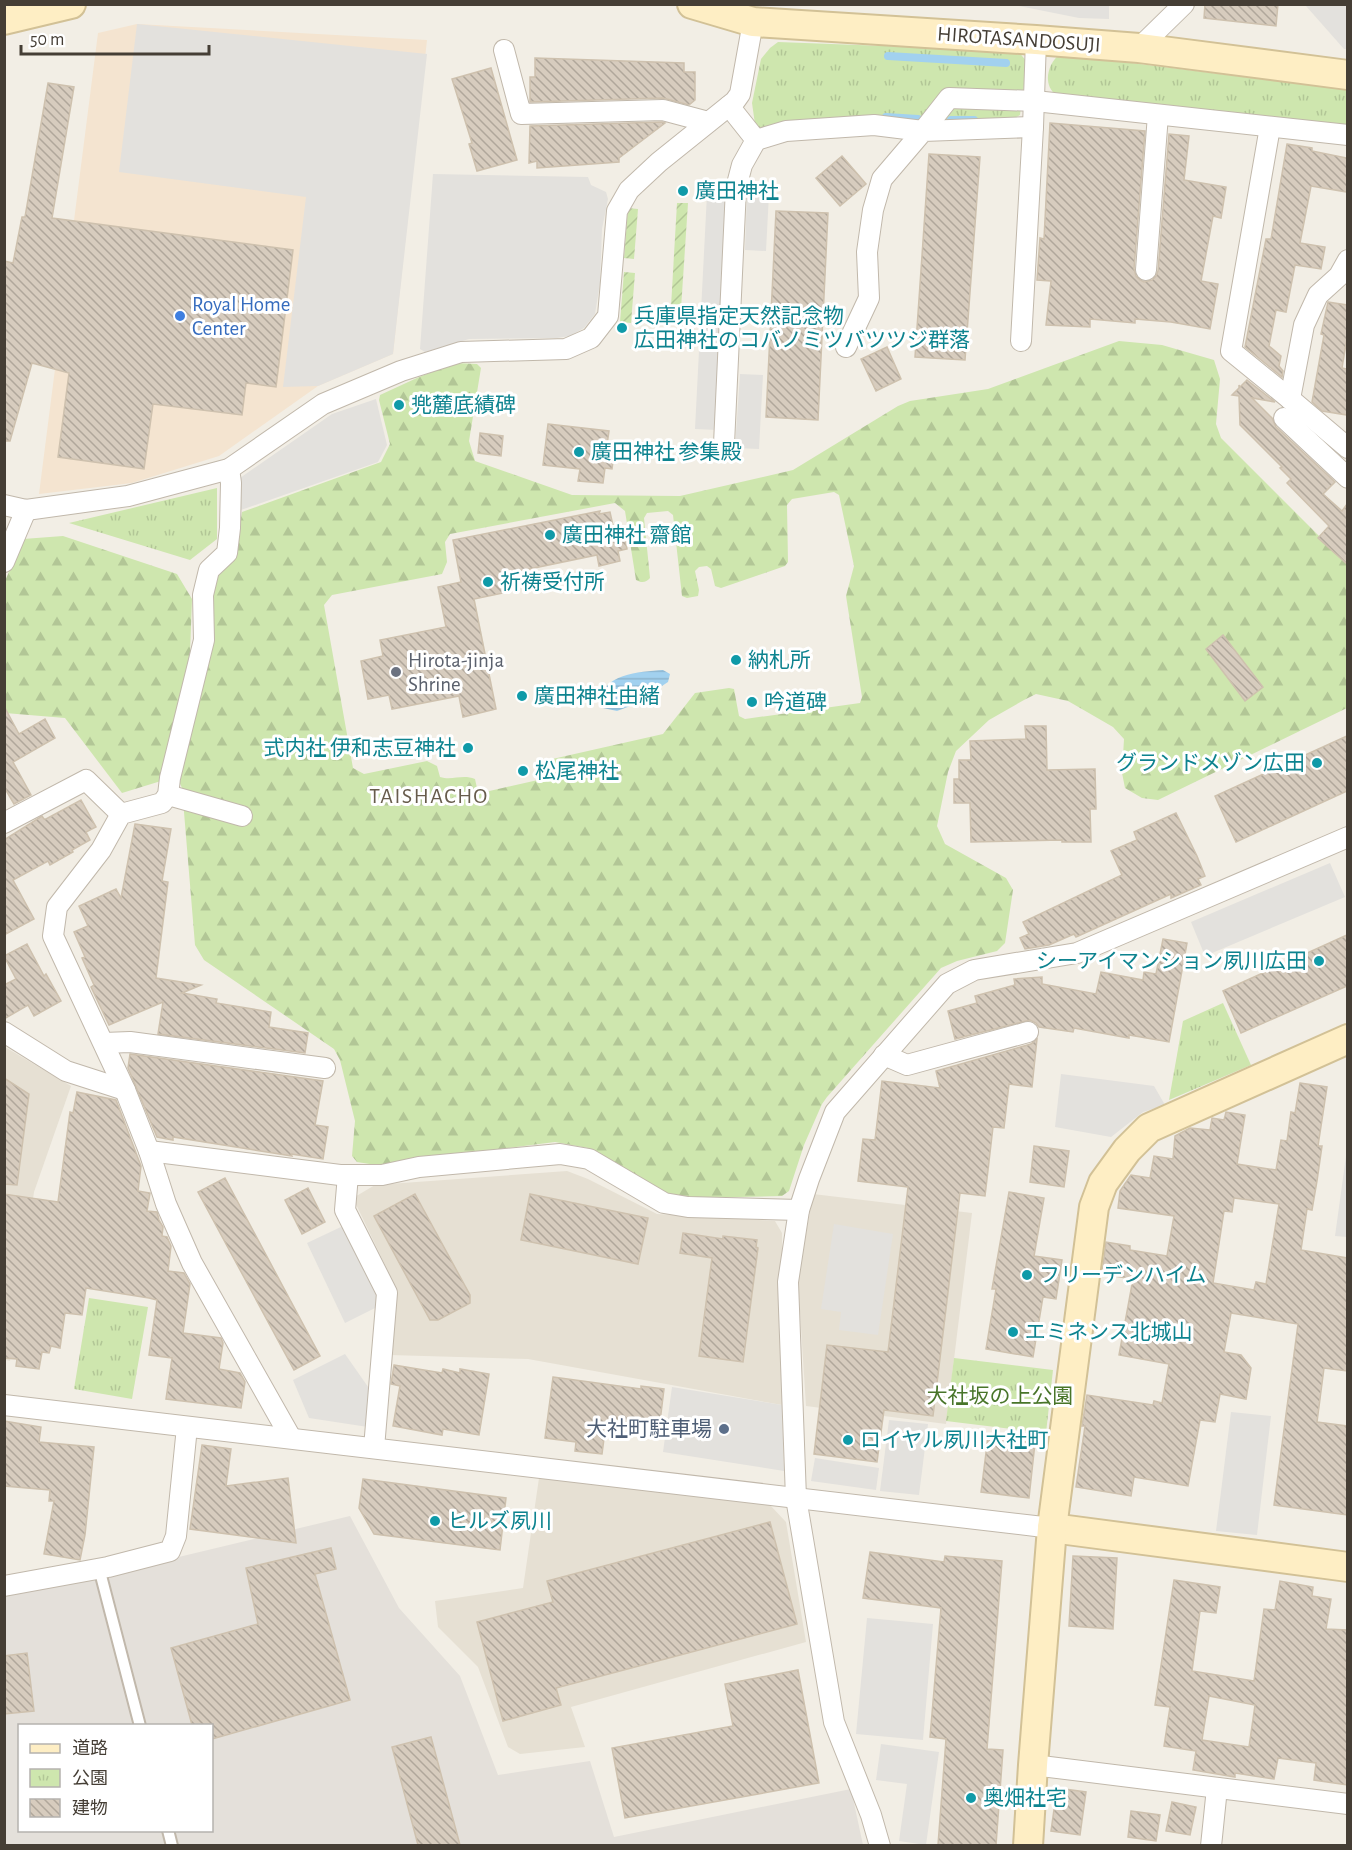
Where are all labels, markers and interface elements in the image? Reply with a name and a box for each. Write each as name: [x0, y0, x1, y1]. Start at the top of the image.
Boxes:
scale bar: [21, 18, 208, 56]
street label: HIROTASANDOSUJI: [937, 23, 1101, 56]
text: 50 m: [30, 31, 64, 49]
place label: 廣田神社: [695, 180, 779, 202]
marker: 廣田神社: [676, 184, 690, 198]
place label: Royal Home Center: [192, 294, 290, 339]
place label: 兵庫県指定天然記念物 広田神社のコバノミツバツツジ群落: [634, 305, 970, 351]
marker: Royal Home Center: [173, 309, 187, 323]
marker: 兵庫県指定天然記念物 広田神社のコバノミツバツツジ群落: [615, 321, 629, 335]
place label: 兠麓底績碑: [411, 394, 516, 416]
marker: 兠麓底績碑: [392, 398, 406, 412]
place label: 廣田神社 参集殿: [591, 441, 741, 463]
marker: 廣田神社 参集殿: [572, 445, 586, 459]
place label: 廣田神社 齋館: [562, 524, 691, 546]
marker: 廣田神社 齋館: [543, 528, 557, 542]
place label: 祈祷受付所: [500, 571, 605, 593]
marker: 祈祷受付所: [481, 575, 495, 589]
place label: 納札所: [748, 649, 811, 671]
place label: Hirota-jinja Shrine: [408, 650, 504, 695]
marker: 納札所: [729, 653, 743, 667]
marker: Hirota-jinja Shrine: [389, 665, 403, 679]
place label: 廣田神社由緒: [534, 685, 660, 707]
marker: 廣田神社由緒: [515, 689, 529, 703]
place label: 吟道碑: [764, 691, 827, 713]
marker: 吟道碑: [745, 695, 759, 709]
place label: 式内社 伊和志豆神社: [264, 737, 456, 759]
marker: 式内社 伊和志豆神社: [461, 741, 475, 755]
place label: グランドメゾン広田: [1116, 752, 1305, 774]
marker: グランドメゾン広田: [1310, 756, 1324, 770]
place label: 松尾神社: [535, 760, 619, 782]
marker: 松尾神社: [516, 764, 530, 778]
district label: TAISHACHO: [369, 785, 489, 807]
place label: シーアイマンション夙川広田: [1036, 950, 1307, 972]
marker: シーアイマンション夙川広田: [1312, 954, 1326, 968]
place label: フリーデンハイム: [1039, 1264, 1206, 1286]
marker: フリーデンハイム: [1020, 1268, 1034, 1282]
place label: エミネンス北城山: [1025, 1321, 1193, 1343]
marker: エミネンス北城山: [1006, 1325, 1020, 1339]
park label: 大社坂の上公園: [927, 1385, 1074, 1407]
place label: 大社町駐車場: [586, 1418, 712, 1440]
marker: 大社町駐車場: [717, 1422, 731, 1436]
place label: ロイヤル夙川大社町: [860, 1429, 1048, 1451]
marker: ロイヤル夙川大社町: [841, 1433, 855, 1447]
place label: ヒルズ夙川: [447, 1509, 552, 1532]
marker: ヒルズ夙川: [428, 1514, 442, 1528]
legend: [18, 1724, 213, 1832]
text: 道路: [72, 1738, 108, 1758]
text: 公園: [72, 1769, 108, 1788]
place label: 奥畑社宅: [983, 1787, 1067, 1809]
marker: 奥畑社宅: [964, 1791, 978, 1805]
text: 建物: [72, 1798, 108, 1818]

